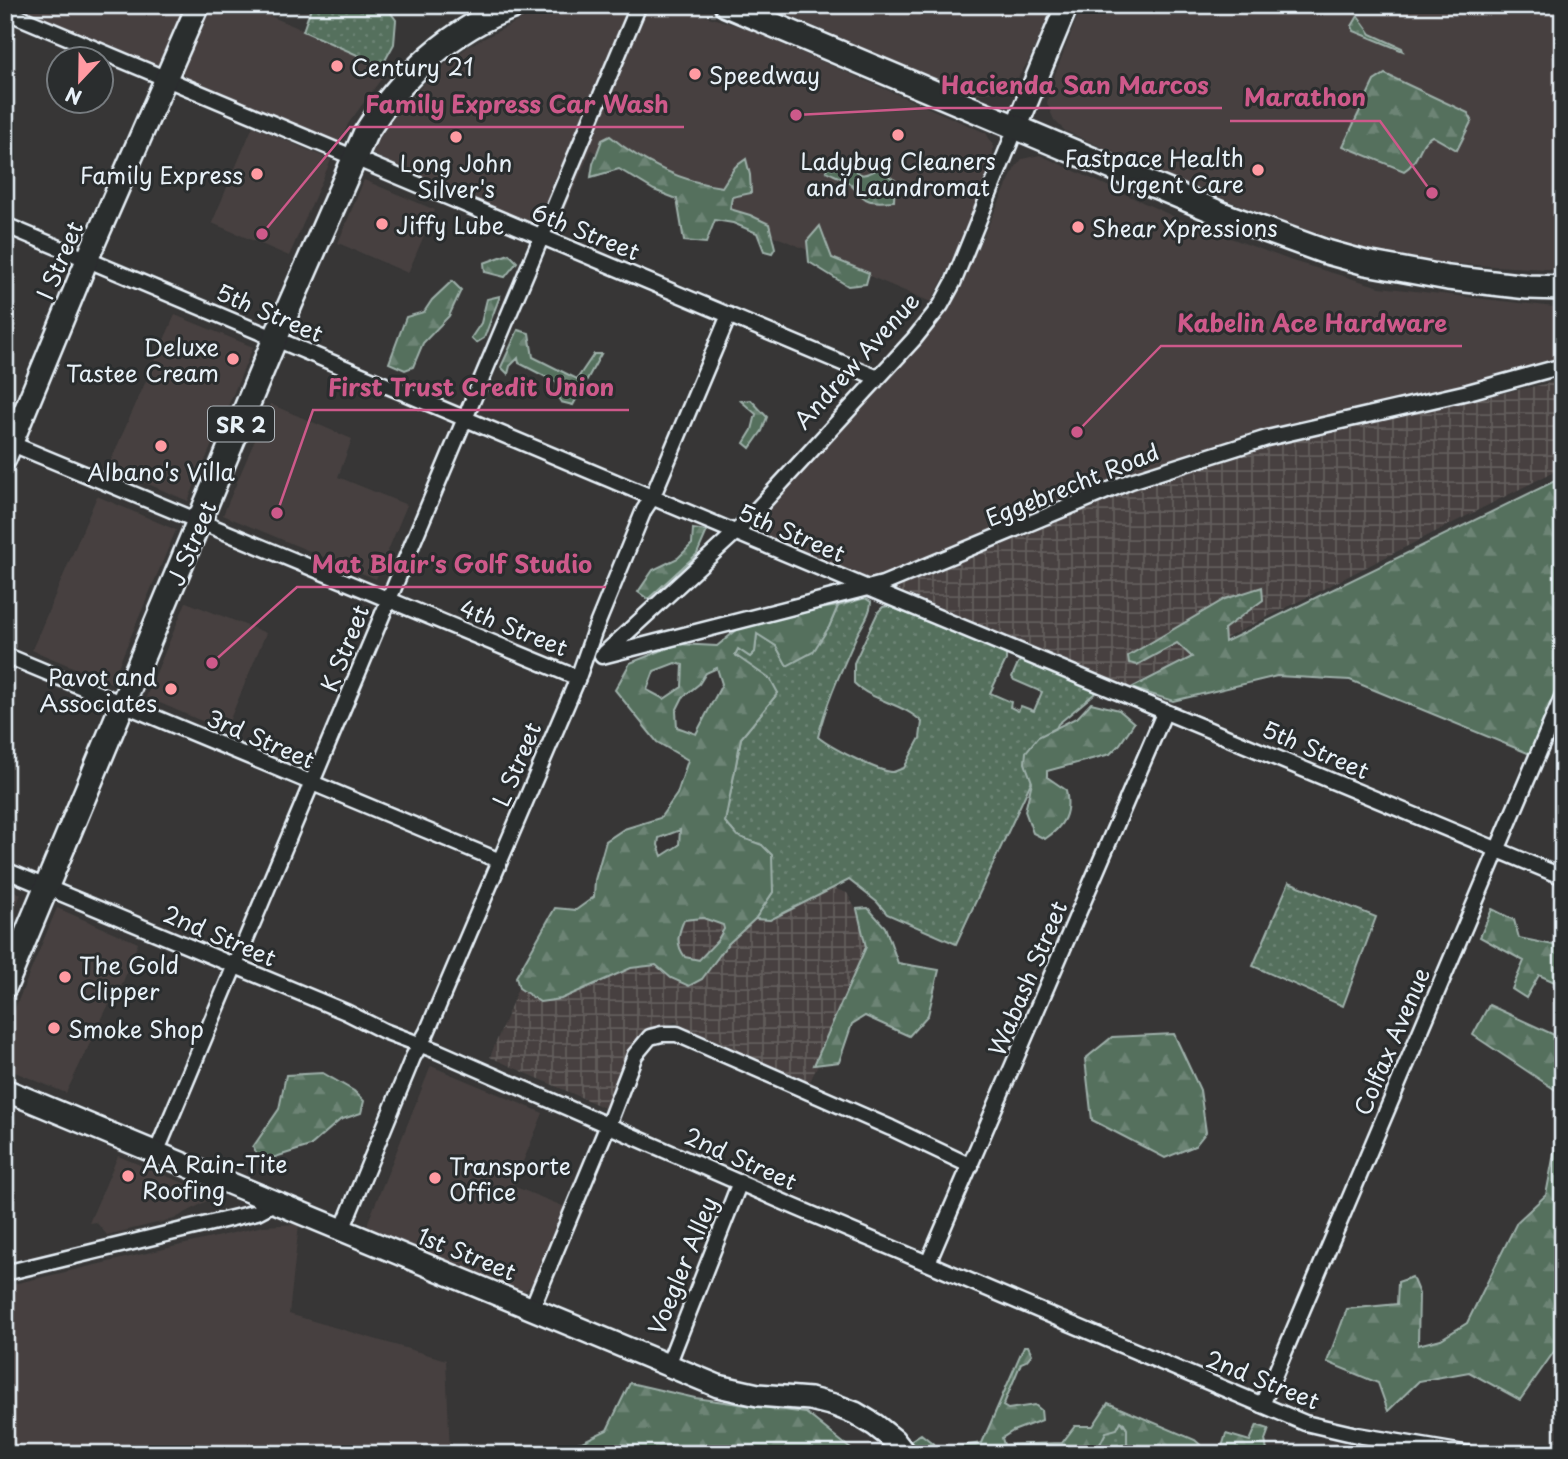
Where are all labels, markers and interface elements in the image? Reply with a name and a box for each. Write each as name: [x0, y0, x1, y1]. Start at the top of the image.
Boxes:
north arrow: [46, 46, 116, 116]
place label: Century 21: [351, 49, 474, 84]
place label: Speedway: [709, 57, 820, 92]
marker: Century 21: [329, 58, 345, 74]
callout: Hacienda San Marcos: [929, 63, 1222, 108]
marker: Speedway: [687, 66, 703, 82]
text: Hacienda San Marcos: [941, 66, 1209, 102]
callout: Marathon: [1230, 76, 1380, 121]
text: Marathon: [1244, 78, 1366, 114]
text: N: [61, 81, 85, 112]
callout: Family Express Car Wash: [350, 82, 684, 127]
text: Family Express Car Wash: [365, 85, 669, 121]
marker: Ladybug Cleaners and Laundromat: [890, 127, 906, 143]
marker: Long John Silver's: [448, 129, 464, 145]
place label: Fastpace Health Urgent Care: [1064, 140, 1244, 201]
place label: Ladybug Cleaners and Laundromat: [800, 143, 996, 204]
place label: Long John Silver's: [400, 145, 512, 206]
place label: Family Express: [80, 157, 243, 192]
marker: Fastpace Health Urgent Care: [1250, 162, 1266, 178]
marker: Family Express: [249, 166, 265, 182]
street label: 6th Street: [527, 193, 645, 269]
place label: Jiffy Lube: [396, 207, 504, 242]
place label: Shear Xpressions: [1092, 210, 1278, 245]
street label: I Street: [27, 215, 91, 305]
marker: Jiffy Lube: [374, 216, 390, 232]
marker: Shear Xpressions: [1070, 219, 1086, 235]
street label: 5th Street: [211, 274, 329, 350]
street label: Andrew Avenue: [785, 284, 927, 436]
callout: Kabelin Ace Hardware: [1161, 301, 1462, 346]
text: Kabelin Ace Hardware: [1177, 304, 1447, 340]
place label: Deluxe Tastee Cream: [66, 329, 219, 390]
marker: Deluxe Tastee Cream: [225, 351, 241, 367]
callout: First Trust Credit Union: [313, 365, 629, 410]
text: First Trust Credit Union: [328, 368, 614, 404]
road number: SR 2: [208, 406, 274, 442]
street label: Eggebrecht Road: [980, 433, 1164, 535]
marker: Albano's Villa: [153, 438, 169, 454]
place label: Albano's Villa: [87, 454, 236, 489]
street label: 5th Street: [733, 494, 851, 570]
street label: J Street: [157, 495, 225, 591]
callout: Mat Blair's Golf Studio: [297, 542, 606, 587]
text: Mat Blair's Golf Studio: [312, 545, 592, 581]
street label: 4th Street: [455, 589, 573, 665]
street label: K Street: [311, 599, 377, 697]
place label: Pavot and Associates: [40, 659, 157, 720]
marker: Pavot and Associates: [163, 681, 179, 697]
street label: 3rd Street: [202, 700, 320, 776]
street label: 5th Street: [1257, 711, 1375, 787]
street label: L Street: [483, 716, 549, 812]
street label: Wabash Street: [979, 895, 1075, 1061]
street label: 2nd Street: [158, 896, 282, 974]
place label: The Gold Clipper: [79, 947, 179, 1008]
street label: Colfax Avenue: [1344, 962, 1438, 1120]
marker: The Gold Clipper: [57, 969, 73, 985]
place label: Smoke Shop: [68, 1011, 204, 1046]
marker: Smoke Shop: [46, 1020, 62, 1036]
street label: 2nd Street: [679, 1118, 803, 1198]
place label: AA Rain-Tite Roofing: [142, 1146, 287, 1207]
place label: Transporte Office: [449, 1148, 571, 1209]
marker: AA Rain-Tite Roofing: [120, 1168, 136, 1184]
marker: Transporte Office: [427, 1170, 443, 1186]
street label: Voegler Alley: [638, 1191, 726, 1339]
street label: 1st Street: [412, 1217, 522, 1289]
street label: 2nd Street: [1201, 1340, 1325, 1418]

